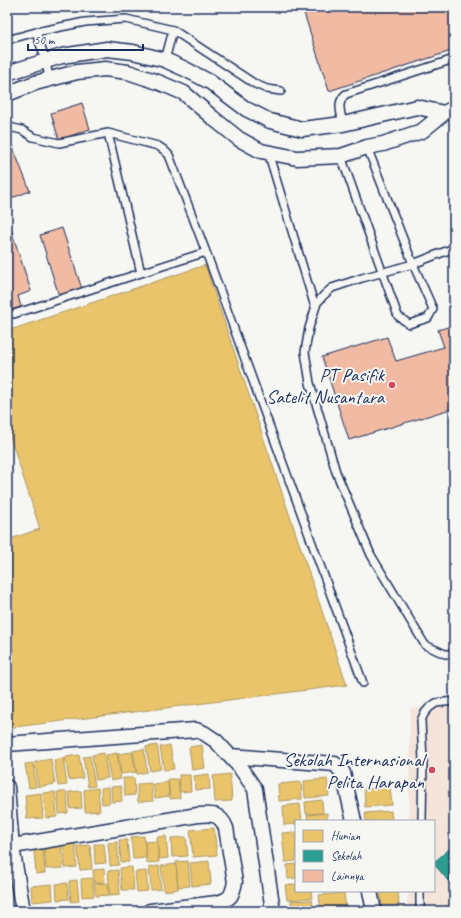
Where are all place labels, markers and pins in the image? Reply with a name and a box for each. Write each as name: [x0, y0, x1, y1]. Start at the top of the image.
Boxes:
place label: PT Pasifik Satelit Nusantara: [266, 363, 386, 409]
marker: PT Pasifik Satelit Nusantara: [387, 380, 397, 390]
place label: Sekolah Internasional Pelita Harapan: [284, 748, 428, 794]
marker: Sekolah Internasional Pelita Harapan: [427, 765, 437, 775]

